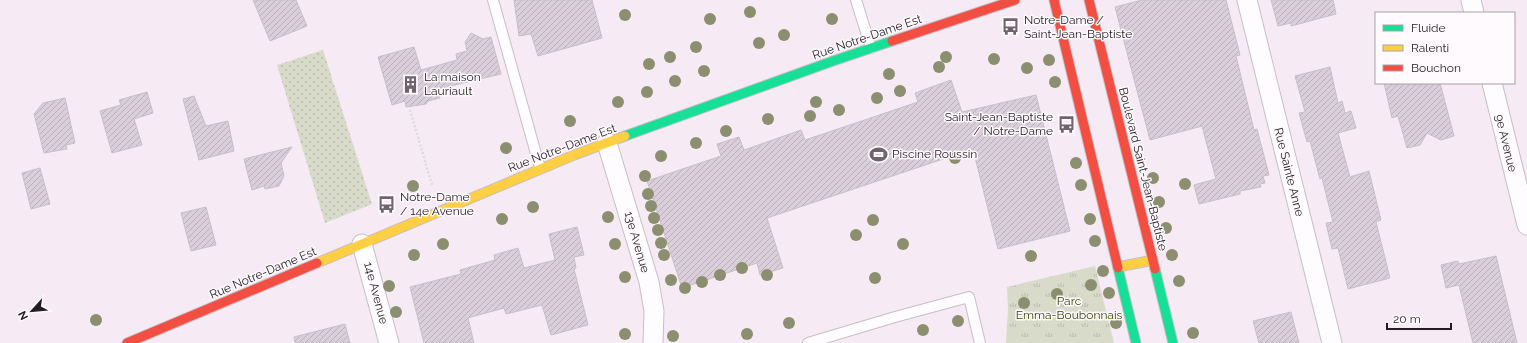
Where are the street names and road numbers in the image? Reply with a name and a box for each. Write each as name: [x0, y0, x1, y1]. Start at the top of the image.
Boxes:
street label: Rue Notre-Dame Est: [811, 12, 923, 62]
street label: Boulevard Saint-Jean-Baptiste: [1116, 86, 1170, 252]
street label: 9e Avenue: [1492, 113, 1520, 173]
street label: Rue Notre-Dame Est: [506, 121, 618, 175]
street label: Rue Sainte Anne: [1271, 126, 1307, 218]
street label: 13e Avenue: [622, 210, 652, 274]
street label: Rue Notre-Dame Est: [207, 244, 319, 302]
street label: 14e Avenue: [361, 261, 391, 325]

